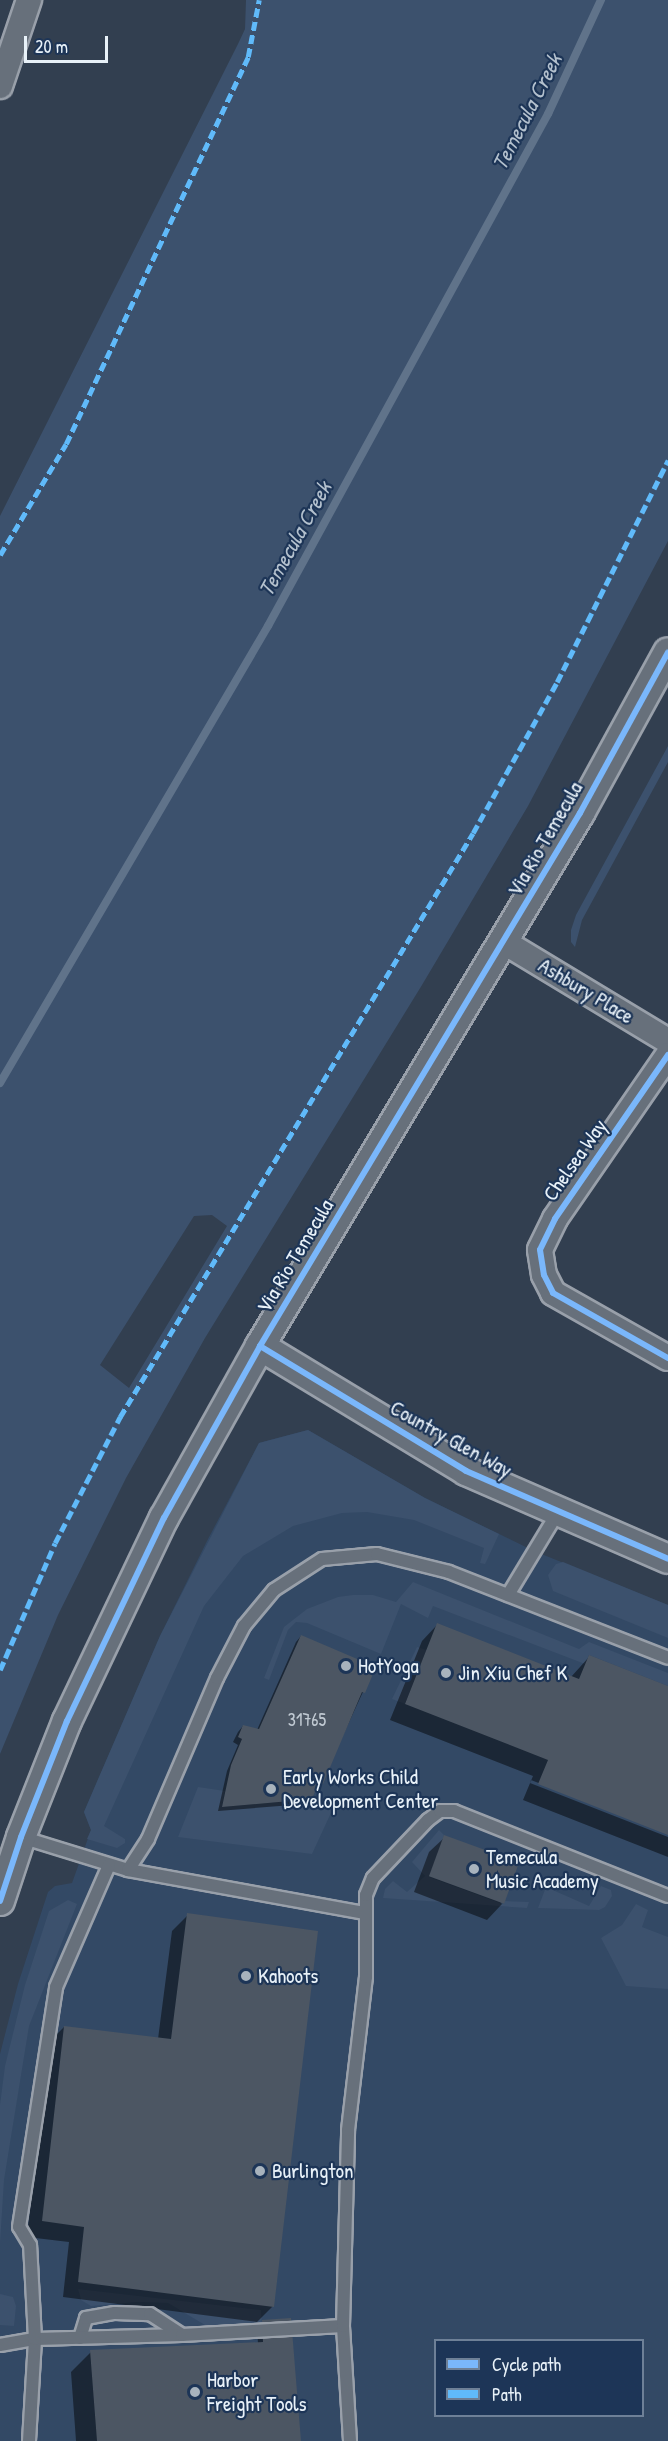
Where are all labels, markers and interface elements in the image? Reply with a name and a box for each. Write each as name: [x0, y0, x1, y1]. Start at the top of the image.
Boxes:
scale bar: [27, 24, 111, 62]
text: 20 m: [35, 34, 68, 59]
water label: Temecula Creek: [486, 50, 568, 174]
water label: Temecula Creek: [253, 477, 337, 601]
street label: Via Rio Temecula: [502, 777, 588, 901]
street label: Ashbury Place: [534, 953, 638, 1029]
street label: Chelsea Way: [538, 1114, 612, 1206]
street label: Via Rio Temecula: [251, 1195, 339, 1317]
street label: Country Glen Way: [386, 1395, 516, 1483]
place label: HotYoga: [358, 1653, 419, 1679]
marker: HotYoga: [339, 1659, 353, 1673]
place label: Jin Xiu Chef K: [458, 1660, 567, 1686]
marker: Jin Xiu Chef K: [439, 1666, 453, 1680]
house number: 31765: [288, 1709, 326, 1731]
place label: Early Works Child Development Center: [283, 1764, 438, 1814]
marker: Early Works Child Development Center: [264, 1782, 278, 1796]
place label: Temecula Music Academy: [486, 1844, 599, 1894]
marker: Temecula Music Academy: [467, 1862, 481, 1876]
place label: Kahoots: [258, 1963, 318, 1989]
marker: Kahoots: [239, 1969, 253, 1983]
place label: Burlington: [272, 2158, 353, 2184]
marker: Burlington: [253, 2164, 267, 2178]
legend: [434, 2339, 644, 2417]
text: Cycle path: [492, 2352, 561, 2377]
place label: Harbor Freight Tools: [207, 2367, 307, 2417]
text: Path: [492, 2382, 521, 2407]
marker: Harbor Freight Tools: [188, 2385, 202, 2399]

